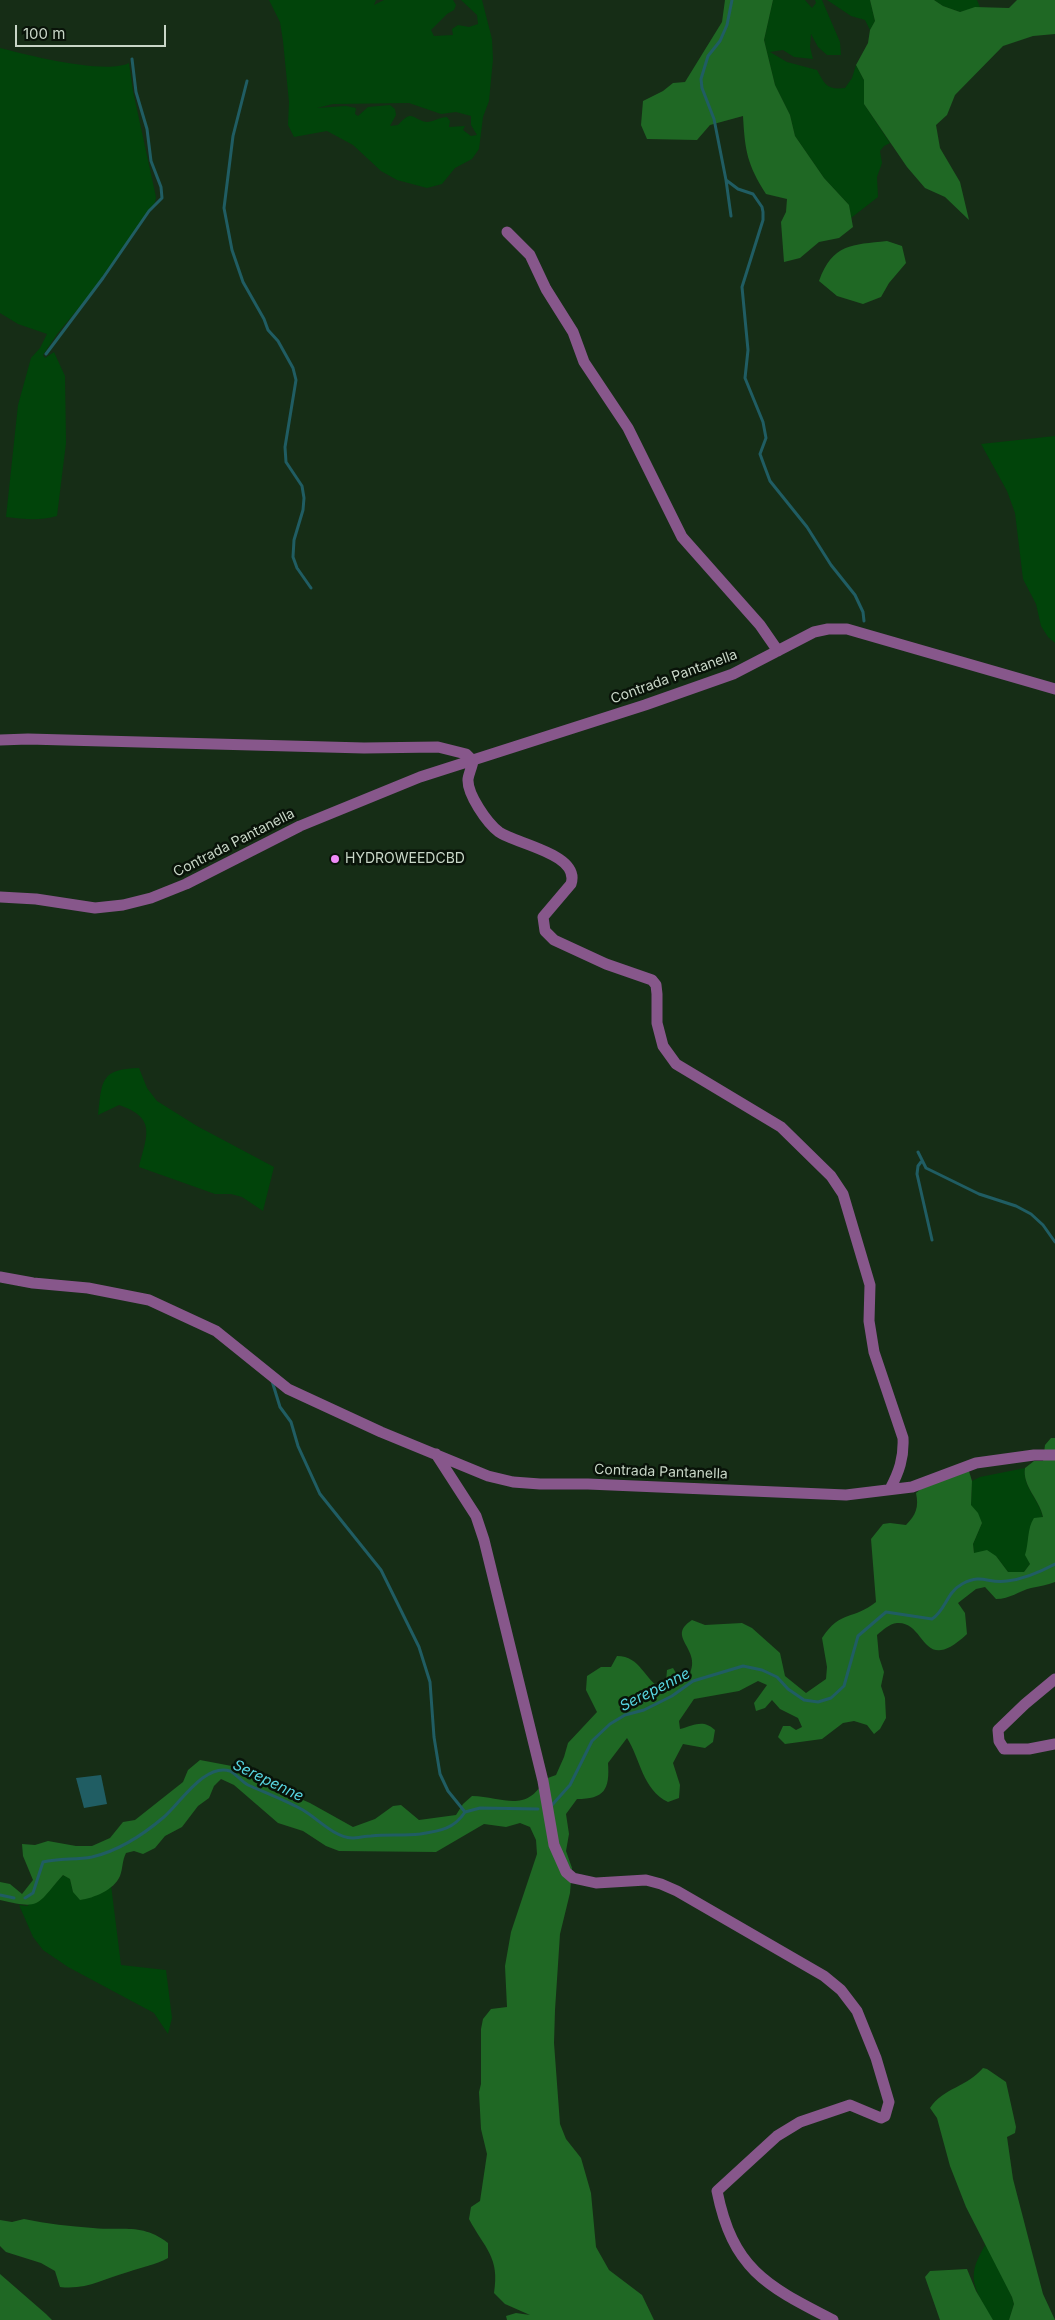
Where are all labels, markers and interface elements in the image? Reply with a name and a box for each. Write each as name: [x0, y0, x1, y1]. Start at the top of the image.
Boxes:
scale bar: [18, 15, 169, 47]
text: 100 m: [23, 24, 65, 43]
street label: Contrada Pantanella: [608, 646, 740, 708]
street label: Contrada Pantanella: [171, 805, 297, 881]
place label: HYDROWEEDCBD: [345, 851, 465, 867]
marker: HYDROWEEDCBD: [329, 853, 341, 865]
street label: Contrada Pantanella: [594, 1461, 728, 1483]
water label: Serepenne: [617, 1665, 693, 1715]
water label: Serepenne: [230, 1756, 306, 1806]

